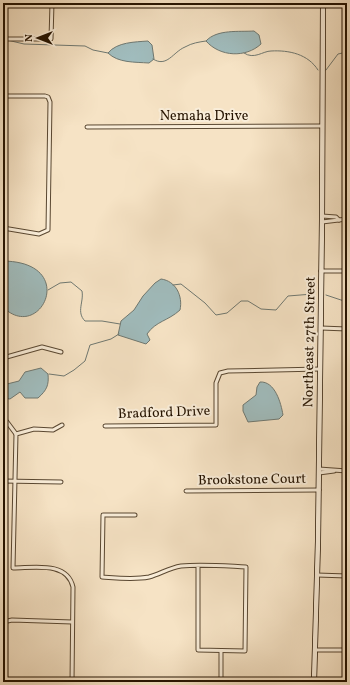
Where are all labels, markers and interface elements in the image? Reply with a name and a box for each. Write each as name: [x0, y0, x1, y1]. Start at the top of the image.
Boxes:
north arrow: [18, 18, 58, 58]
text: N: [22, 34, 37, 42]
street label: Nemaha Drive: [160, 107, 249, 126]
street label: Northeast 27th Street: [299, 276, 321, 408]
street label: Bradford Drive: [117, 402, 211, 424]
street label: Brookstone Court: [198, 470, 306, 490]

